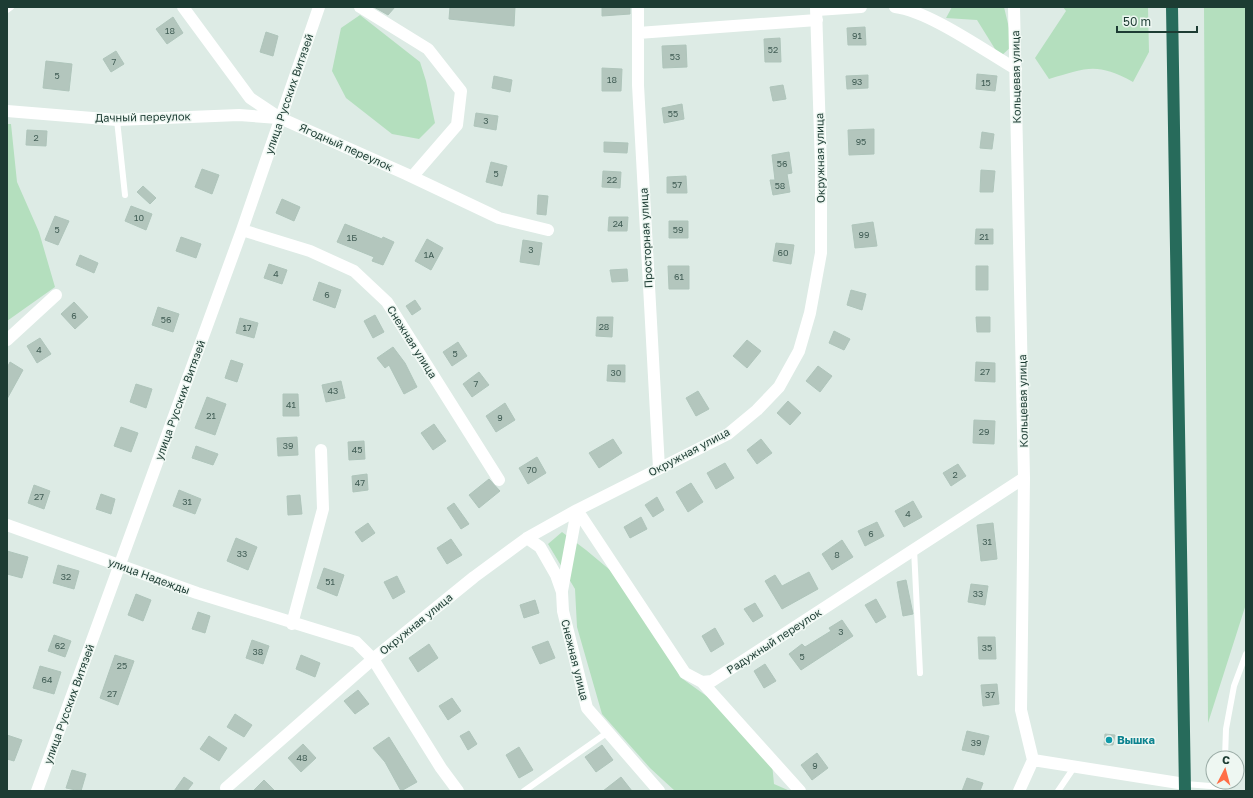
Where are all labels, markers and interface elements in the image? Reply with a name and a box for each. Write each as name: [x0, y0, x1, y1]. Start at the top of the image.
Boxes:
scale bar: [1117, 8, 1197, 34]
text: 50 m: [1123, 14, 1151, 29]
house number: 18: [165, 25, 175, 36]
house number: 91: [852, 30, 863, 41]
street label: Кольцевая улица: [1008, 30, 1023, 124]
street label: улица Русских Витязей: [262, 32, 315, 156]
house number: 52: [768, 44, 778, 55]
house number: 53: [670, 51, 680, 62]
house number: 7: [112, 56, 117, 67]
house number: 5: [54, 70, 60, 81]
house number: 18: [607, 74, 617, 85]
house number: 93: [852, 76, 862, 87]
house number: 15: [981, 77, 991, 88]
house number: 55: [668, 108, 678, 119]
street label: Дачный переулок: [95, 109, 192, 124]
street label: Окружная улица: [812, 113, 827, 203]
house number: 3: [483, 115, 489, 126]
street label: Ягодный переулок: [297, 120, 396, 173]
house number: 2: [33, 132, 39, 143]
house number: 95: [856, 136, 866, 147]
house number: 56: [777, 158, 787, 169]
house number: 5: [493, 168, 499, 179]
house number: 22: [607, 174, 617, 185]
house number: 57: [672, 179, 682, 190]
house number: 58: [775, 180, 785, 191]
street label: Просторная улица: [636, 188, 655, 289]
house number: 10: [134, 212, 144, 223]
house number: 24: [613, 218, 624, 229]
house number: 5: [54, 224, 60, 235]
house number: 59: [673, 224, 683, 235]
house number: 99: [859, 229, 869, 240]
house number: 21: [979, 231, 989, 242]
house number: 1Б: [347, 232, 357, 243]
house number: 3: [528, 244, 534, 255]
house number: 60: [777, 247, 789, 258]
house number: 1А: [424, 249, 434, 260]
house number: 4: [273, 268, 279, 279]
house number: 61: [674, 271, 685, 282]
house number: 6: [324, 289, 330, 300]
street label: Снежная улица: [385, 303, 440, 381]
house number: 6: [71, 310, 77, 321]
house number: 56: [161, 314, 171, 325]
house number: 28: [599, 321, 609, 332]
house number: 17: [242, 322, 252, 333]
street label: улица Русских Витязей: [152, 338, 207, 462]
house number: 4: [36, 344, 42, 355]
house number: 5: [452, 348, 458, 359]
street label: Кольцевая улица: [1015, 354, 1030, 448]
house number: 27: [980, 366, 990, 377]
house number: 30: [611, 367, 622, 378]
house number: 7: [474, 378, 479, 389]
house number: 43: [328, 385, 338, 396]
house number: 41: [286, 399, 297, 410]
house number: 21: [206, 410, 216, 421]
house number: 9: [497, 412, 503, 423]
street label: Окружная улица: [646, 425, 732, 478]
house number: 29: [979, 426, 989, 437]
house number: 39: [283, 440, 293, 451]
house number: 45: [352, 444, 362, 455]
house number: 70: [527, 464, 538, 475]
house number: 2: [952, 469, 958, 480]
house number: 47: [355, 477, 365, 488]
house number: 27: [34, 491, 44, 502]
house number: 31: [182, 496, 192, 507]
house number: 4: [905, 508, 911, 519]
house number: 6: [868, 528, 874, 539]
house number: 31: [982, 536, 992, 547]
house number: 33: [237, 548, 247, 559]
house number: 8: [834, 549, 840, 560]
street label: улица Надежды: [107, 555, 192, 596]
house number: 32: [61, 571, 71, 582]
house number: 51: [325, 576, 335, 587]
house number: 33: [973, 588, 983, 599]
street label: Окружная улица: [377, 590, 455, 657]
street label: Радужный переулок: [724, 605, 824, 676]
street label: Снежная улица: [559, 618, 592, 702]
house number: 3: [838, 626, 844, 637]
house number: 62: [55, 640, 65, 651]
street label: улица Русских Витязей: [41, 642, 96, 766]
house number: 35: [982, 642, 992, 653]
house number: 38: [253, 646, 263, 657]
house number: 5: [799, 651, 805, 662]
house number: 25: [117, 660, 127, 671]
house number: 64: [42, 674, 53, 685]
house number: 27: [107, 688, 117, 699]
house number: 37: [985, 689, 995, 700]
place label: Вышка: [1117, 733, 1155, 746]
marker: Вышка: [1104, 735, 1114, 745]
house number: 39: [971, 737, 981, 748]
north arrow: [1205, 750, 1245, 790]
house number: 48: [297, 752, 307, 763]
text: С: [1222, 753, 1231, 766]
house number: 9: [812, 760, 818, 771]

